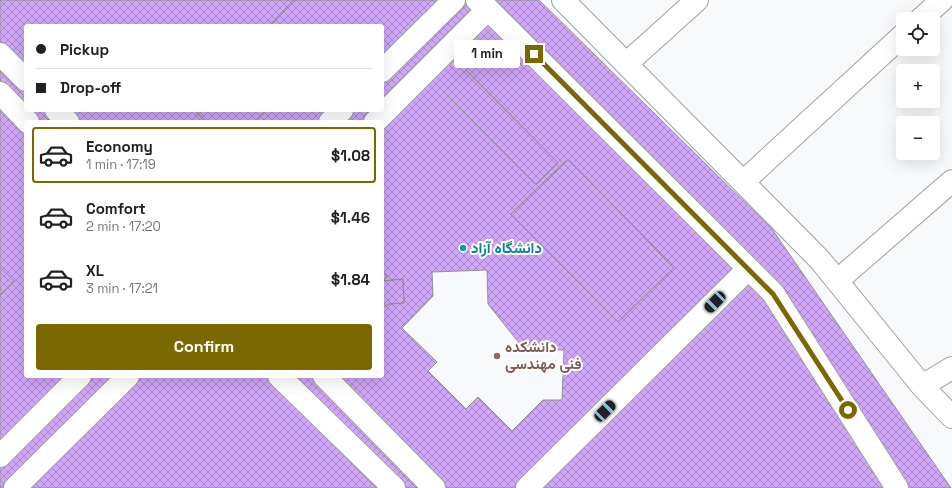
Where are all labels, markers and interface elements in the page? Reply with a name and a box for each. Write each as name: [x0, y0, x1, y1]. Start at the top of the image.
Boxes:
map controls: [896, 12, 940, 160]
button: locate: [896, 12, 940, 56]
text: Pickup: [60, 40, 109, 59]
callout: 1 min: [454, 40, 520, 68]
text: 1 min: [471, 45, 503, 62]
route end: [525, 45, 543, 63]
button: +: [896, 64, 940, 108]
text: Drop-off: [60, 78, 121, 97]
button: −: [896, 116, 940, 160]
icon: car: [38, 137, 74, 173]
text: Economy: [86, 137, 153, 156]
text: $1.08: [331, 146, 370, 165]
text: 1 min · 17:19: [86, 156, 156, 173]
icon: car: [38, 199, 74, 235]
text: Comfort: [86, 199, 146, 218]
text: $1.46: [331, 208, 370, 227]
text: 2 min · 17:20: [86, 218, 161, 235]
place label: دانشگاه آزاد: [471, 238, 542, 257]
marker: دانشگاه آزاد: [458, 243, 468, 253]
icon: car: [38, 261, 74, 297]
text: XL: [86, 261, 104, 280]
text: $1.84: [331, 270, 370, 289]
text: 3 min · 17:21: [86, 280, 158, 297]
car: [702, 289, 728, 315]
button: Confirm: [36, 324, 372, 370]
place label: دانشکده فنی مهندسی: [505, 337, 581, 373]
marker: دانشکده فنی مهندسی: [492, 351, 502, 361]
car: [592, 398, 618, 424]
route start: [839, 401, 857, 419]

